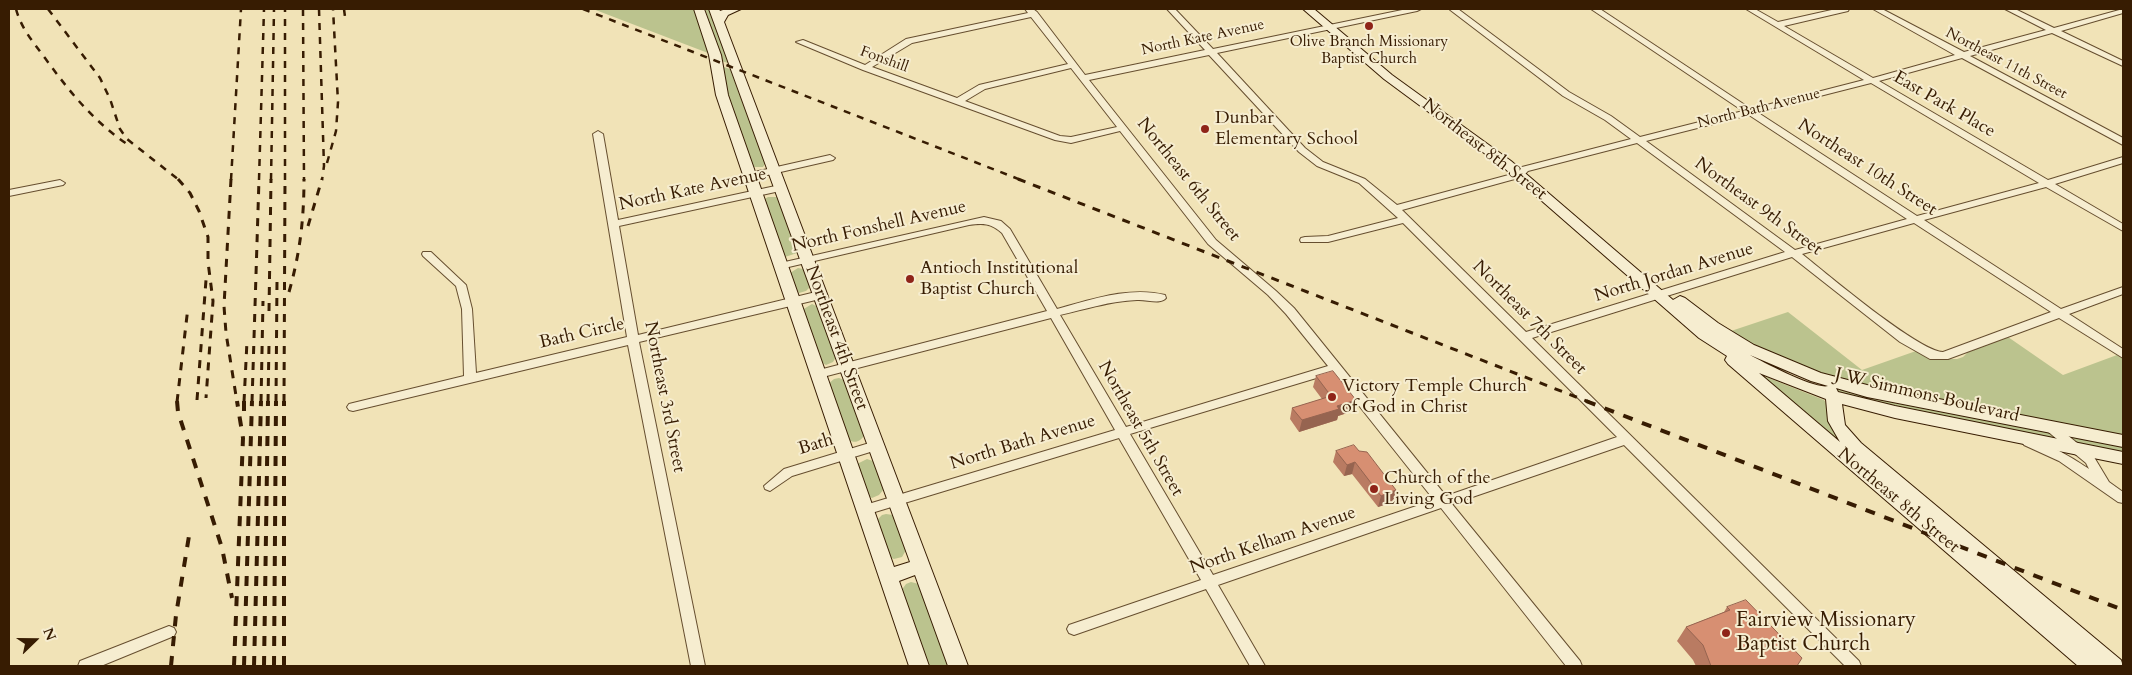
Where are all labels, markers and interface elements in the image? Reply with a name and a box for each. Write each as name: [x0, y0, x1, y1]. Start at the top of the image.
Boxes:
street label: North Kate Avenue: [1140, 16, 1266, 60]
marker: Olive Branch Missionary Baptist Church: [1363, 20, 1375, 32]
street label: Northeast 11th Street: [1942, 24, 2070, 104]
place label: Olive Branch Missionary Baptist Church: [1290, 34, 1448, 69]
street label: Fonshill: [857, 43, 911, 77]
street label: East Park Place: [1889, 67, 1999, 143]
street label: North Bath Avenue: [1696, 85, 1822, 133]
street label: Northeast 8th Street: [1417, 95, 1551, 205]
place label: Dunbar Elementary School: [1215, 108, 1358, 150]
street label: Northeast 6th Street: [1132, 114, 1244, 246]
street label: Northeast 10th Street: [1793, 115, 1941, 221]
marker: Dunbar Elementary School: [1199, 123, 1211, 135]
street label: Northeast 9th Street: [1690, 153, 1826, 261]
street label: North Kate Avenue: [617, 164, 769, 216]
street label: North Fonshell Avenue: [790, 196, 968, 258]
street label: North Jordan Avenue: [1592, 239, 1756, 307]
street label: Northeast 7th Street: [1467, 256, 1591, 380]
place label: Antioch Institutional Baptist Church: [920, 258, 1078, 300]
street label: Northeast 4th Street: [800, 263, 872, 413]
marker: Antioch Institutional Baptist Church: [904, 273, 916, 285]
street label: Bath Circle: [537, 314, 627, 354]
street label: Northeast 3rd Street: [639, 320, 689, 474]
street label: Northeast 5th Street: [1092, 358, 1188, 500]
street label: J W Simmons Boulevard: [1833, 364, 2021, 428]
place label: Victory Temple Church of God in Christ: [1342, 376, 1527, 418]
marker: Victory Temple Church of God in Christ: [1326, 391, 1338, 403]
street label: North Bath Avenue: [948, 411, 1098, 475]
street label: Bath: [796, 429, 836, 461]
street label: Northeast 8th Street: [1833, 444, 1963, 558]
place label: Church of the Living God: [1384, 468, 1491, 510]
marker: Church of the Living God: [1368, 483, 1380, 495]
street label: North Kelham Avenue: [1187, 502, 1359, 580]
place label: Fairview Missionary Baptist Church: [1736, 608, 1916, 658]
north arrow: [10, 615, 60, 665]
text: N: [38, 625, 60, 643]
marker: Fairview Missionary Baptist Church: [1720, 627, 1732, 639]

